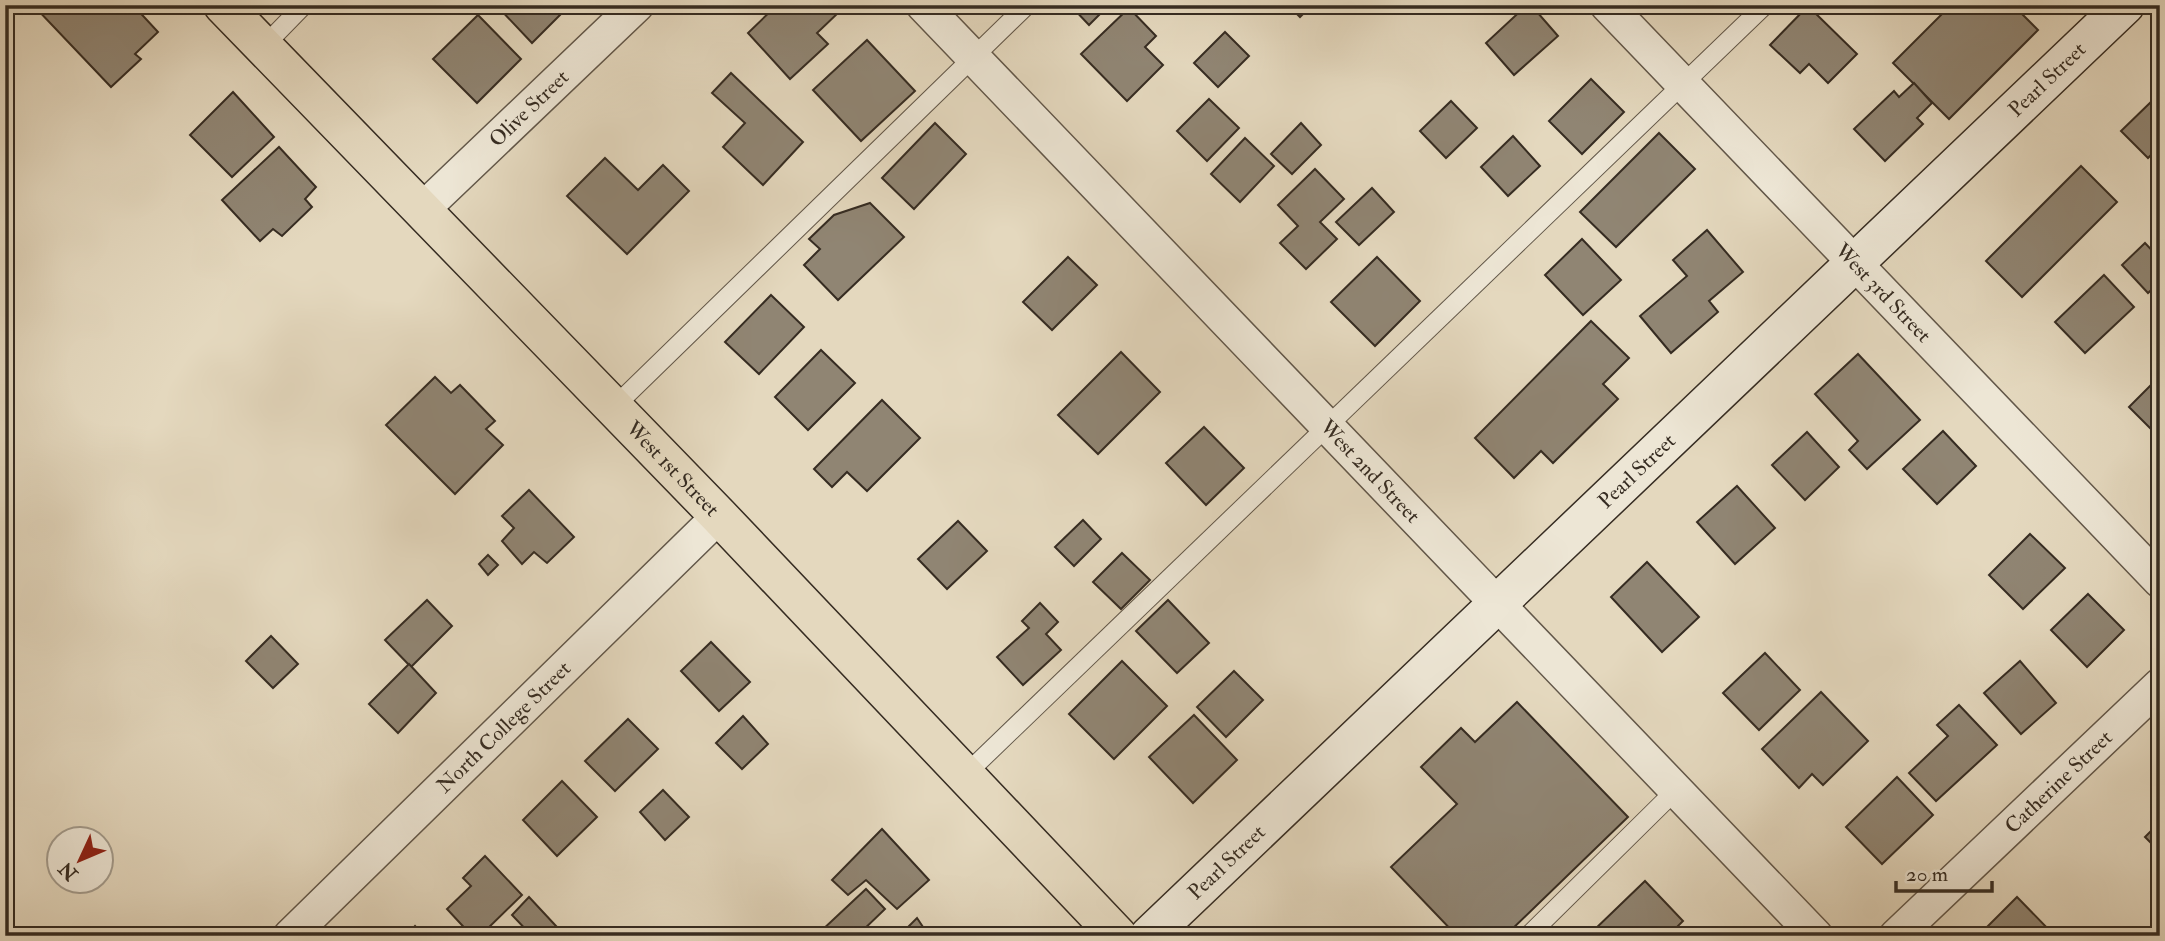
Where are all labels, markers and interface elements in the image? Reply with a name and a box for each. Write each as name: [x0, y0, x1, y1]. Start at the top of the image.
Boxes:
street label: Pearl Street: [2002, 36, 2092, 123]
street label: Olive Street: [483, 64, 575, 153]
street label: West 3rd Street: [1829, 237, 1937, 348]
street label: West 2nd Street: [1314, 413, 1426, 529]
street label: West 1st Street: [620, 414, 726, 522]
street label: Pearl Street: [1592, 427, 1681, 514]
street label: North College Street: [431, 655, 577, 799]
street label: Catherine Street: [1999, 724, 2118, 839]
street label: Pearl Street: [1182, 819, 1271, 906]
north arrow: [46, 825, 116, 895]
scale bar: [1896, 850, 1992, 894]
text: N: [53, 856, 84, 886]
text: 20 m: [1906, 861, 1948, 888]

